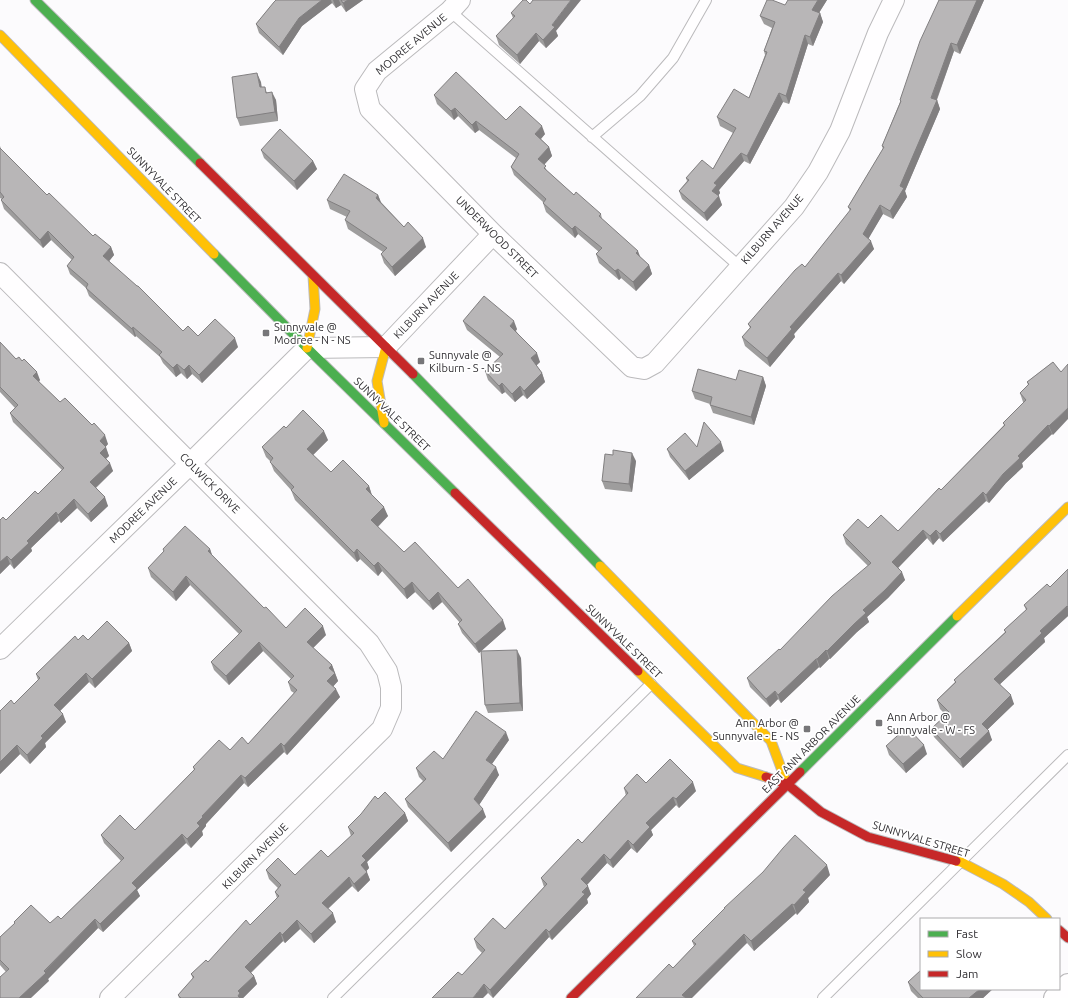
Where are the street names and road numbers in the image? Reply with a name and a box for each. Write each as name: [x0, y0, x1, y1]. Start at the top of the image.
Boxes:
street label: MODREE AVENUE: [373, 11, 449, 77]
street label: SUNNYVALE STREET: [125, 145, 203, 225]
street label: KILBURN AVENUE: [739, 192, 805, 266]
street label: UNDERWOOD STREET: [454, 194, 540, 280]
street label: KILBURN AVENUE: [391, 269, 461, 341]
street label: SUNNYVALE STREET: [352, 375, 432, 453]
street label: COLWICK DRIVE: [178, 451, 242, 515]
street label: MODREE AVENUE: [107, 475, 179, 545]
street label: SUNNYVALE STREET: [584, 602, 664, 680]
street label: EAST ANN ARBOR AVENUE: [760, 693, 862, 795]
street label: SUNNYVALE STREET: [871, 819, 971, 859]
street label: KILBURN AVENUE: [220, 821, 290, 891]

